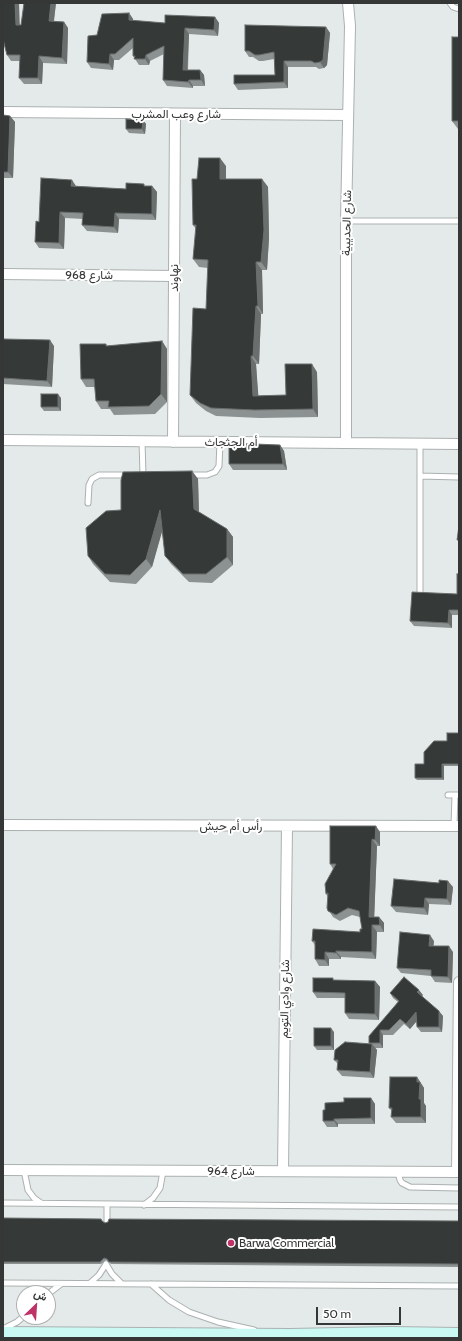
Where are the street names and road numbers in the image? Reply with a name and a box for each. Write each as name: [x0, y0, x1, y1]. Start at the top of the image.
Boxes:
street label: شارع وعب المشرب: [131, 107, 221, 121]
street label: شارع الحديبية: [339, 190, 355, 256]
street label: نهاوند: [167, 264, 181, 292]
street label: شارع 968: [65, 268, 113, 282]
street label: أم الجثجاث: [204, 435, 258, 449]
street label: رأس أم حيش: [200, 819, 262, 833]
street label: شارع وادي التويم: [277, 959, 293, 1039]
street label: شارع 964: [207, 1164, 255, 1178]

